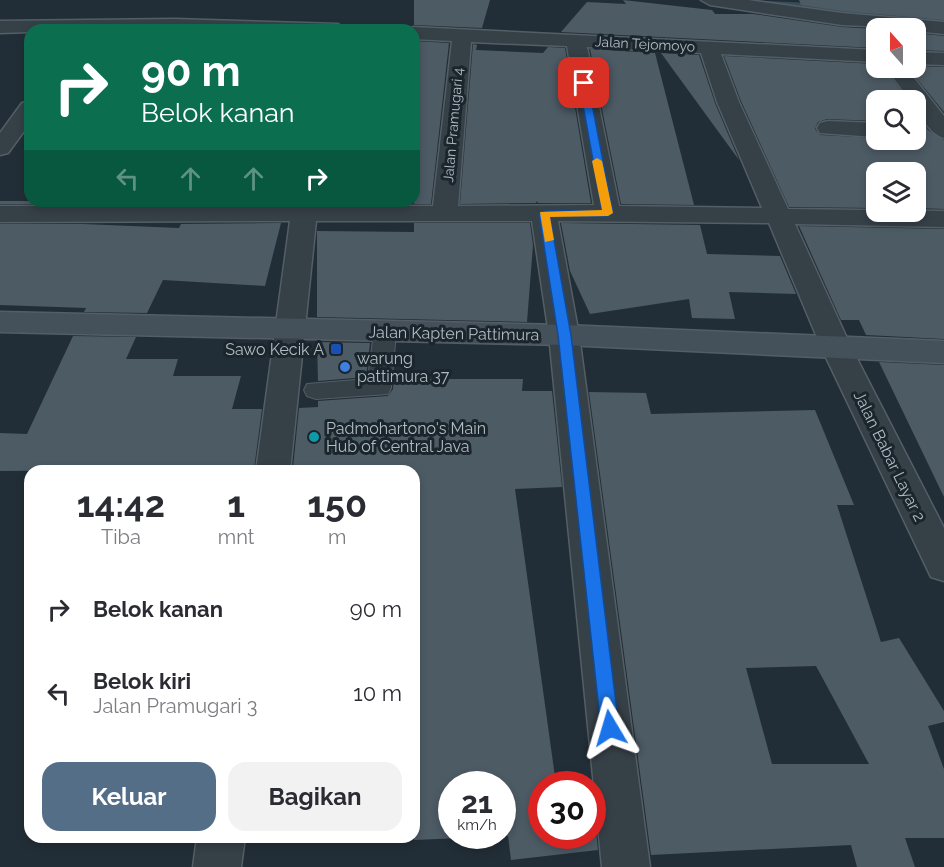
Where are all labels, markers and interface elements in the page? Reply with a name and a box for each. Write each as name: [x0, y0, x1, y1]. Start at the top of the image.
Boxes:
north arrow: [866, 18, 926, 78]
map controls: [866, 18, 926, 222]
street label: Jalan Tejomoyo: [595, 33, 695, 55]
text: 90 m: [141, 47, 241, 96]
icon: right: [42, 48, 120, 126]
pin: [558, 57, 609, 108]
icon: arrive: [567, 66, 600, 99]
street label: Jalan Pramugari 4: [440, 67, 466, 183]
button: search: [866, 90, 926, 150]
text: Belok kanan: [141, 97, 295, 128]
icon: left: [111, 162, 144, 195]
icon: ahead: [174, 162, 207, 195]
icon: ahead: [237, 162, 270, 195]
icon: right: [300, 162, 333, 195]
button: layers: [866, 162, 926, 222]
street label: Jalan Kapten Pattimura: [368, 323, 540, 344]
place label: Sawo Kecik A: [225, 340, 324, 359]
marker: Sawo Kecik A: [329, 342, 343, 356]
place label: warung pattimura 37: [357, 349, 450, 386]
marker: warung pattimura 37: [338, 360, 352, 374]
street label: Jalan Babar Layar 2: [850, 388, 929, 525]
place label: Padmohartono's Main Hub of Central Java: [326, 419, 486, 456]
marker: Padmohartono's Main Hub of Central Java: [307, 430, 321, 444]
text: 14:42: [77, 483, 165, 525]
text: 1: [227, 483, 245, 525]
text: 150: [307, 483, 367, 525]
text: Tiba: [101, 525, 141, 549]
text: mnt: [218, 525, 254, 549]
text: m: [328, 525, 346, 549]
icon: right: [42, 593, 75, 626]
text: Belok kanan: [93, 596, 223, 622]
text: 90 m: [350, 596, 402, 622]
text: Belok kiri: [93, 668, 191, 694]
icon: left: [42, 677, 75, 710]
text: 10 m: [353, 680, 402, 706]
text: Jalan Pramugari 3: [93, 694, 257, 718]
position arrow: [578, 696, 642, 760]
button: Keluar: [42, 762, 216, 831]
button: Bagikan: [228, 762, 402, 831]
speed limit sign: 30: [528, 771, 606, 849]
text: 21: [461, 785, 493, 820]
text: km/h: [457, 816, 497, 834]

